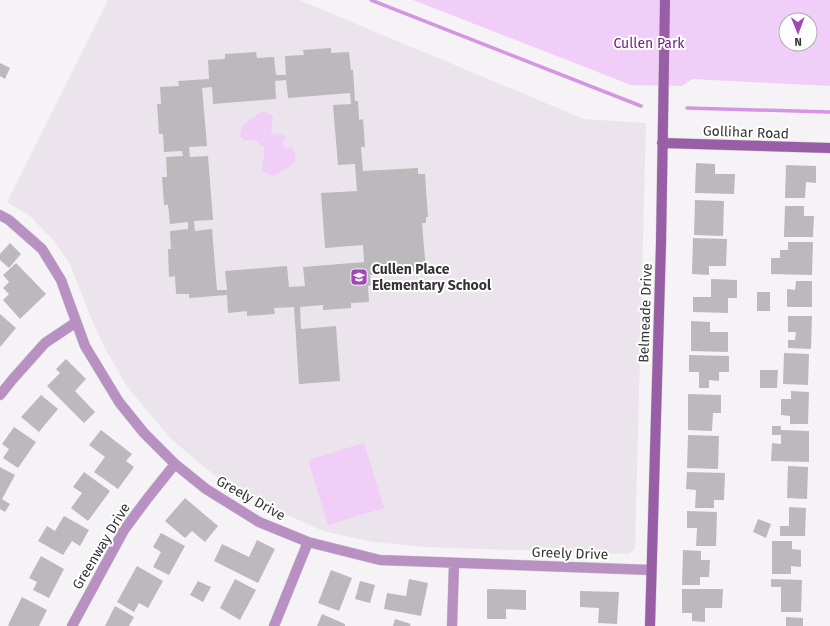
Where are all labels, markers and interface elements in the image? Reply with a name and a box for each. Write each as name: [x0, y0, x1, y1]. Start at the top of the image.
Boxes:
north arrow: [778, 12, 818, 52]
park label: Cullen Park: [614, 35, 685, 52]
text: N: [794, 35, 802, 48]
street label: Gollihar Road: [703, 122, 789, 143]
place label: Cullen Place Elementary School: [372, 261, 492, 294]
street label: Belmeade Drive: [635, 263, 656, 363]
school or university icon: Cullen Place Elementary School: [349, 267, 369, 287]
street label: Greely Drive: [213, 472, 288, 524]
street label: Greenway Drive: [69, 500, 134, 593]
street label: Greely Drive: [531, 544, 608, 563]

